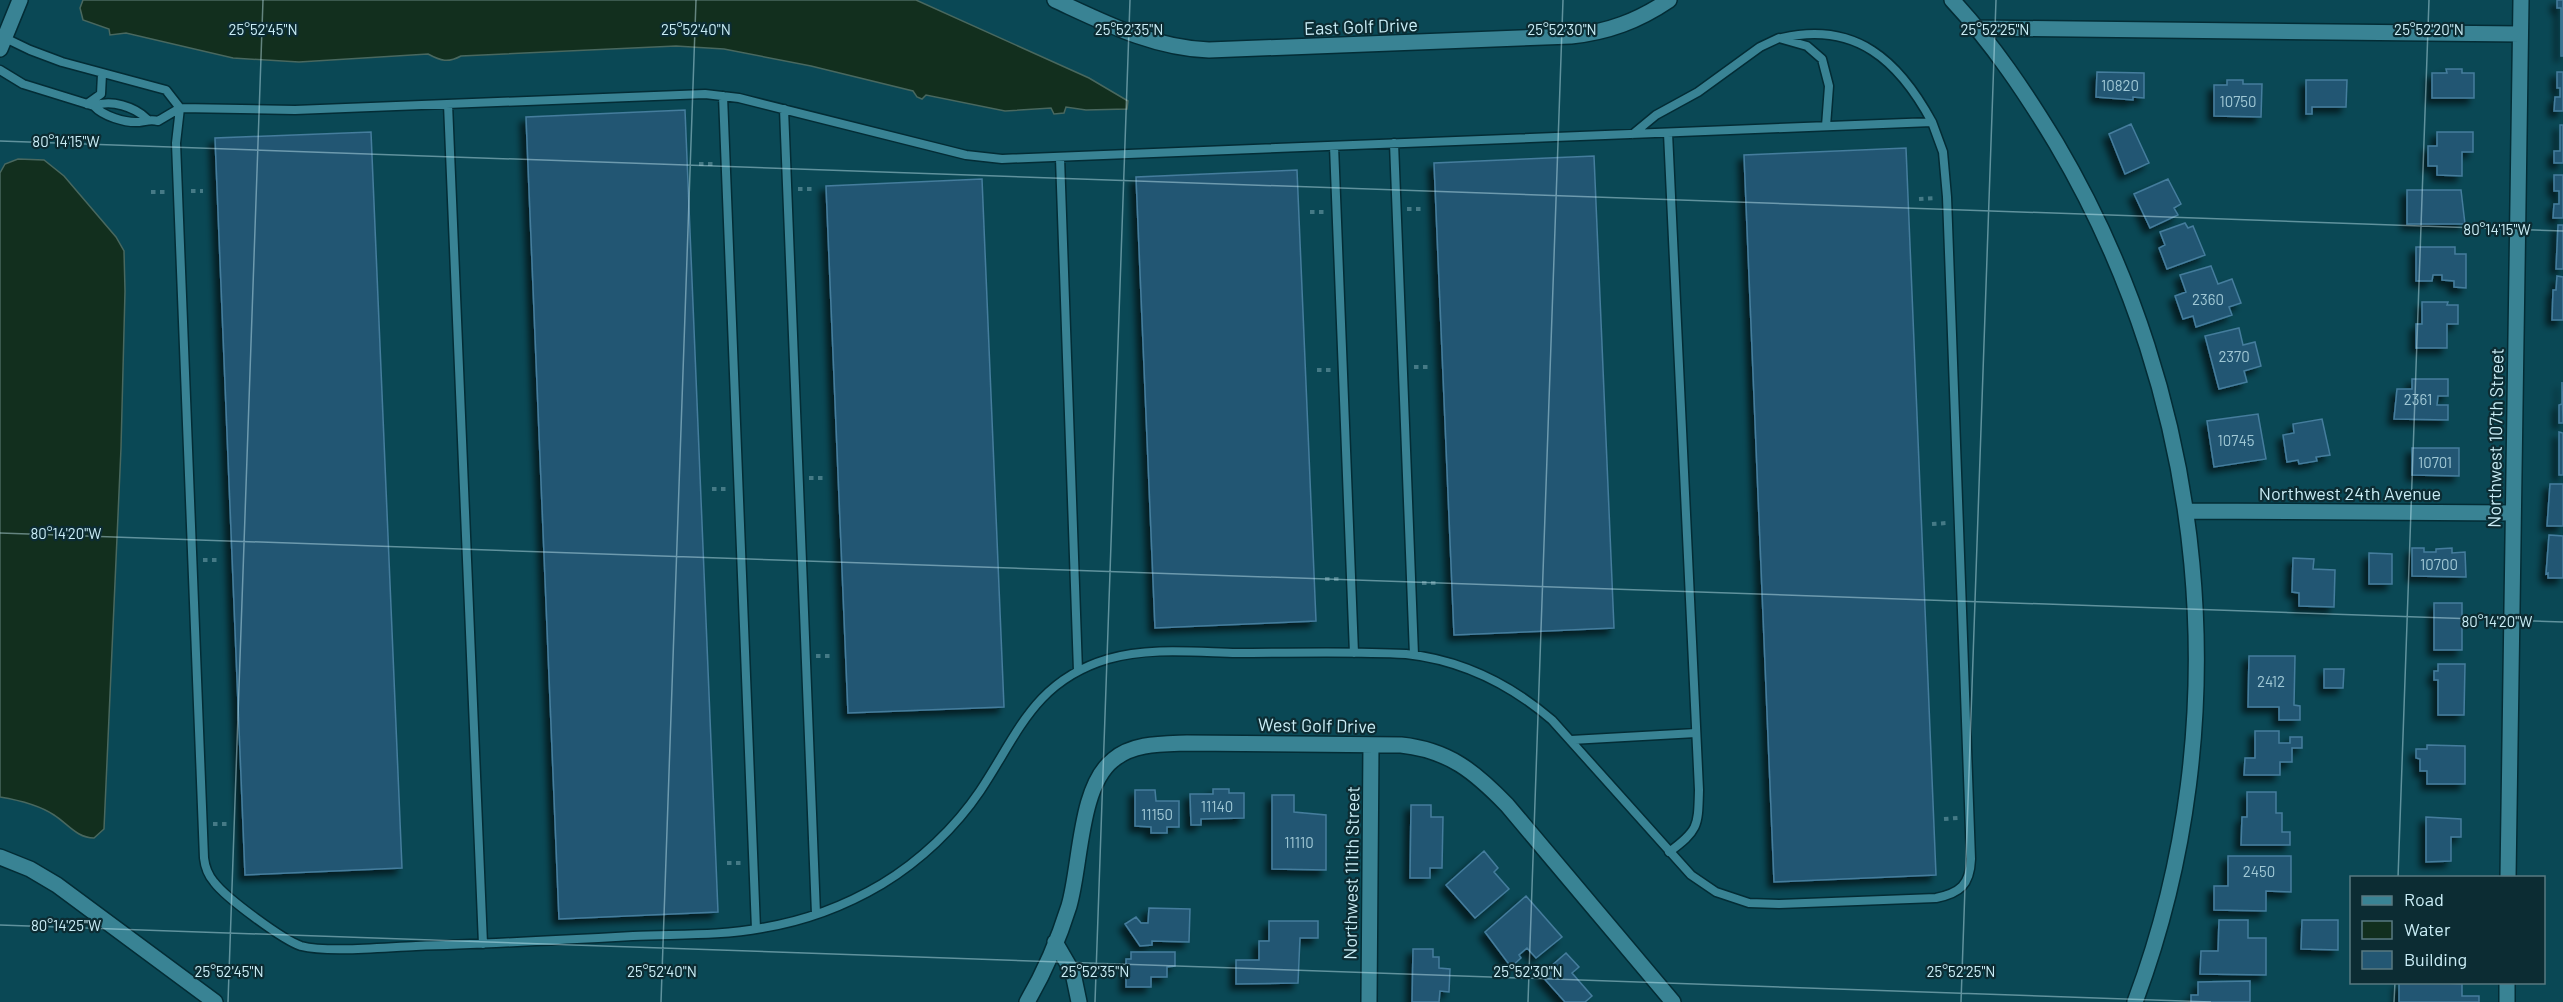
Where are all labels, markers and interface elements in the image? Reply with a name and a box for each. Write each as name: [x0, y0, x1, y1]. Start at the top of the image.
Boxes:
street label: East Golf Drive: [1304, 13, 1418, 39]
text: 25°52'45"N: [228, 20, 298, 38]
text: 25°52'40"N: [661, 20, 731, 38]
text: 25°52'35"N: [1095, 20, 1163, 38]
text: 25°52'30"N: [1527, 20, 1597, 38]
text: 25°52'25"N: [1960, 20, 2030, 38]
text: 25°52'20"N: [2394, 20, 2464, 38]
house number: 10820: [2101, 76, 2139, 94]
house number: 10750: [2219, 92, 2257, 110]
text: 80°14'15"W: [32, 132, 100, 150]
text: 80°14'15"W: [2463, 220, 2531, 238]
house number: 2360: [2192, 290, 2224, 308]
house number: 2370: [2218, 347, 2250, 365]
street label: Northwest 107th Street: [2482, 348, 2508, 528]
house number: 2361: [2404, 390, 2432, 408]
house number: 10745: [2218, 431, 2254, 449]
house number: 10701: [2418, 453, 2452, 471]
street label: Northwest 24th Avenue: [2259, 482, 2441, 504]
text: 80°14'20"W: [31, 524, 101, 542]
house number: 10700: [2420, 555, 2458, 573]
text: 80°14'20"W: [2462, 612, 2532, 630]
house number: 2412: [2257, 672, 2285, 690]
street label: West Golf Drive: [1258, 713, 1376, 737]
street label: Northwest 111th Street: [1338, 786, 1364, 960]
house number: 11140: [1201, 797, 1233, 815]
house number: 11150: [1141, 805, 1173, 823]
house number: 11110: [1284, 833, 1314, 851]
house number: 2450: [2243, 862, 2275, 880]
legend: [2350, 876, 2545, 984]
text: Road: [2404, 888, 2444, 910]
text: 80°14'25"W: [31, 916, 101, 934]
text: Water: [2404, 918, 2451, 940]
text: Building: [2404, 948, 2467, 970]
text: 25°52'45"N: [194, 962, 264, 980]
text: 25°52'40"N: [627, 962, 697, 980]
text: 25°52'35"N: [1061, 962, 1129, 980]
text: 25°52'30"N: [1493, 962, 1563, 980]
text: 25°52'25"N: [1926, 962, 1996, 980]

